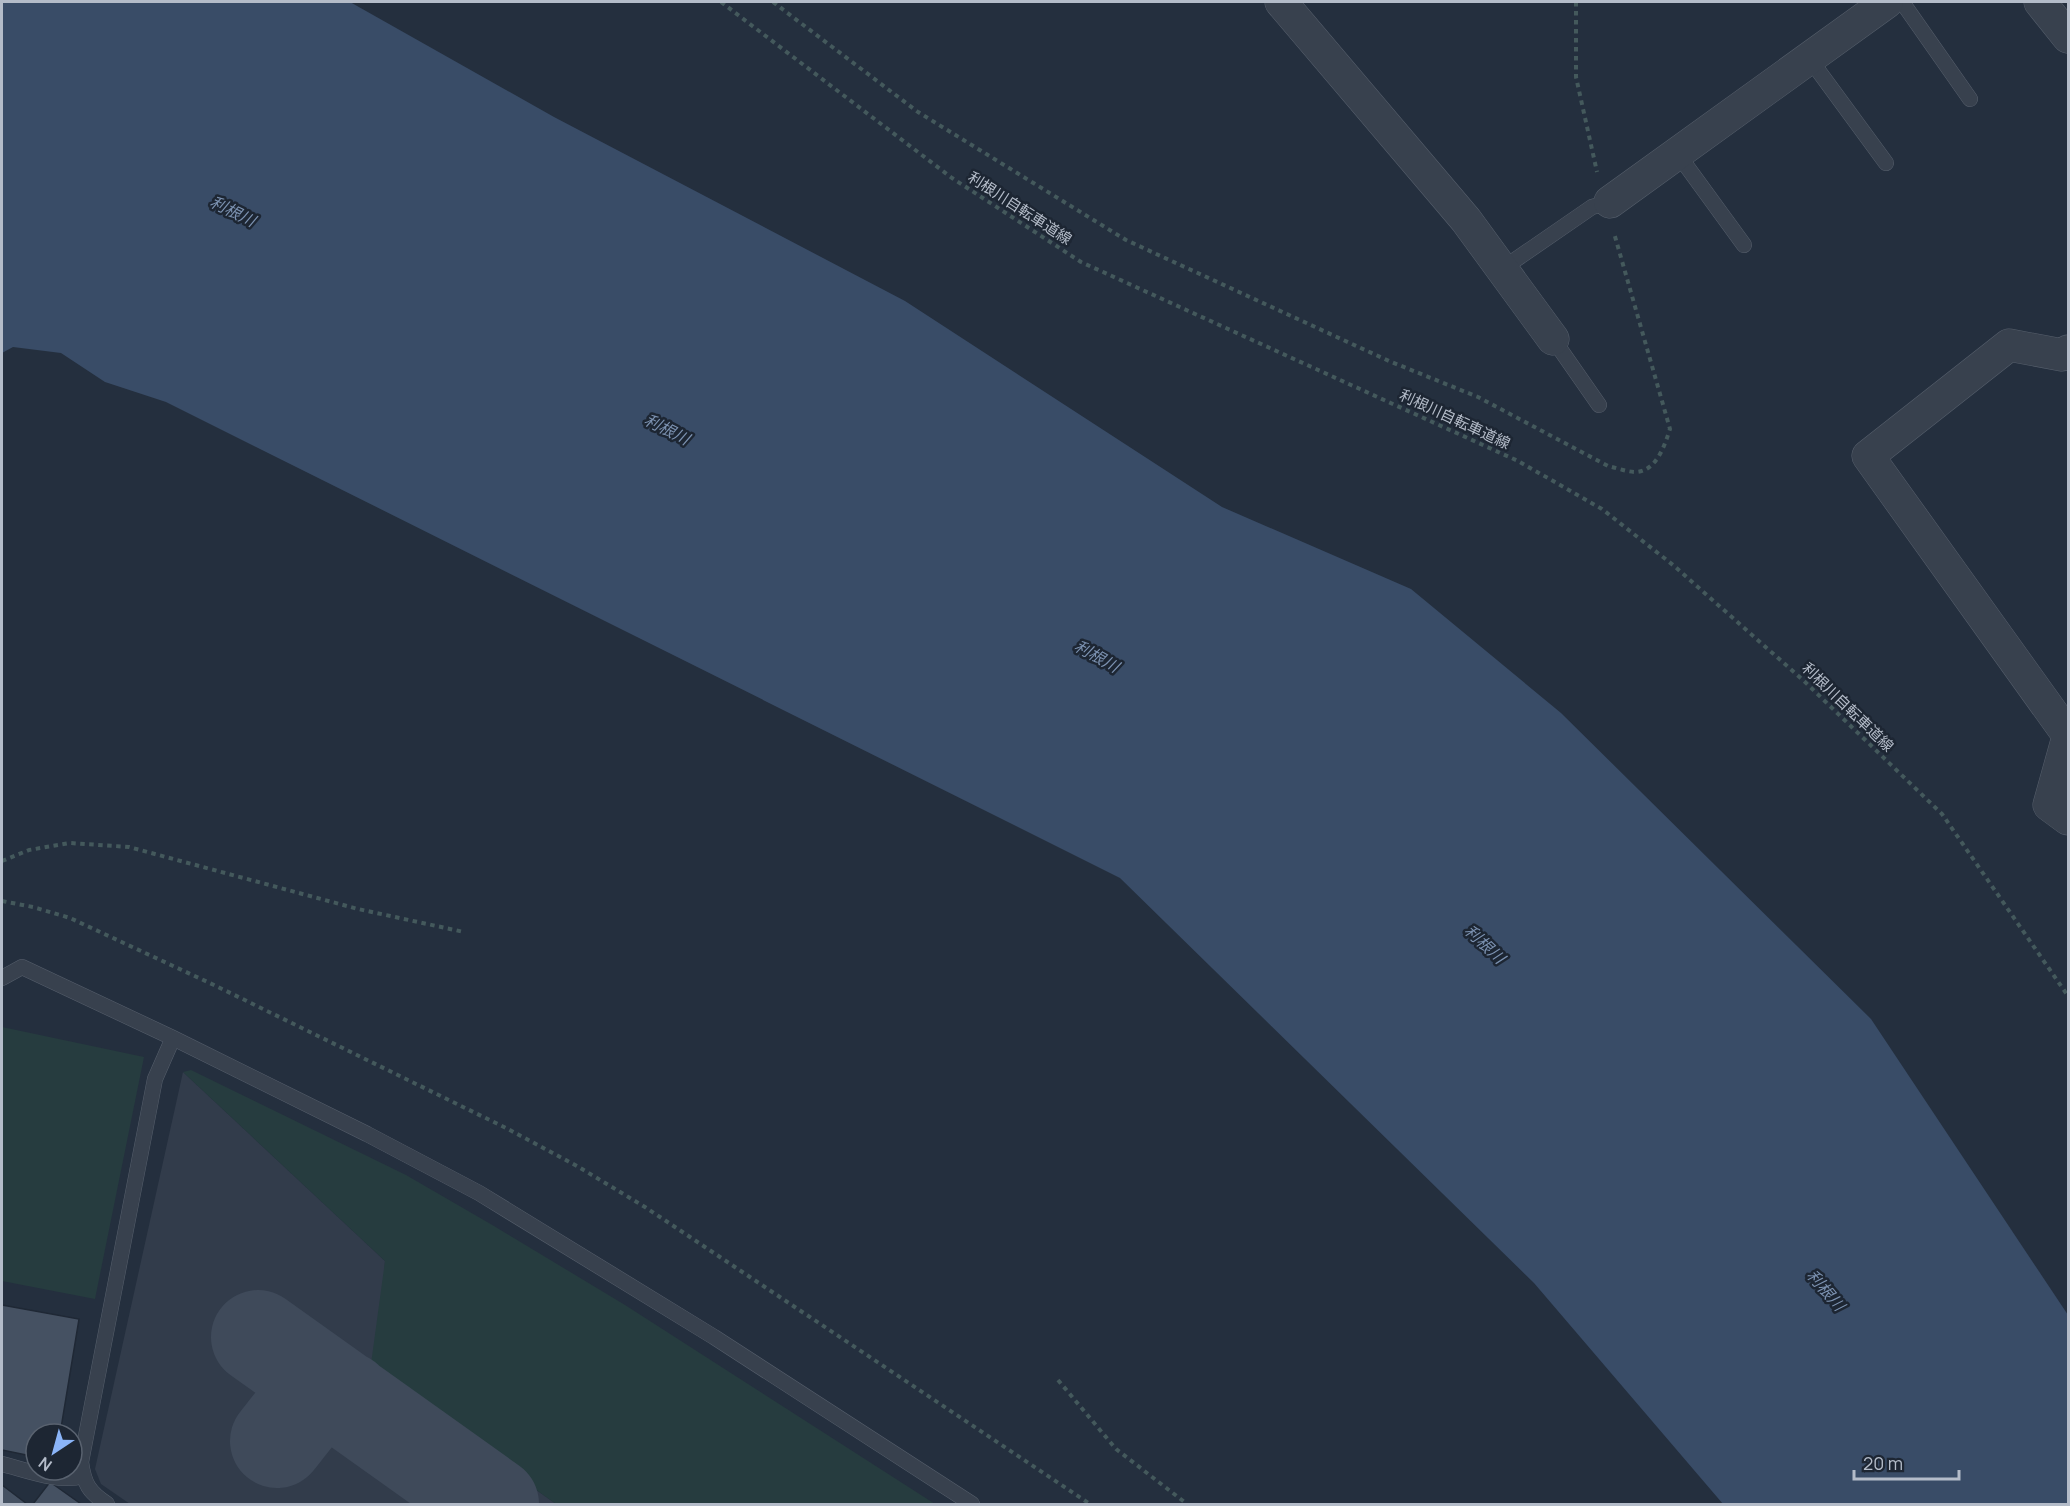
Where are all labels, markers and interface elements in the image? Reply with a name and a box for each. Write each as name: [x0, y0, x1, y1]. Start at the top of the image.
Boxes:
street label: 利根川自転車道線: [964, 167, 1076, 249]
water label: 利根川: [207, 191, 261, 232]
street label: 利根川自転車道線: [1396, 384, 1514, 454]
water label: 利根川: [641, 408, 695, 451]
water label: 利根川: [1071, 635, 1125, 678]
street label: 利根川自転車道線: [1798, 658, 1898, 756]
water label: 利根川: [1460, 920, 1512, 970]
water label: 利根川: [1802, 1265, 1851, 1317]
north arrow: [24, 1422, 84, 1482]
scale bar: [1854, 1443, 1959, 1481]
text: 20 m: [1863, 1451, 1903, 1475]
text: N: [34, 1452, 56, 1476]

